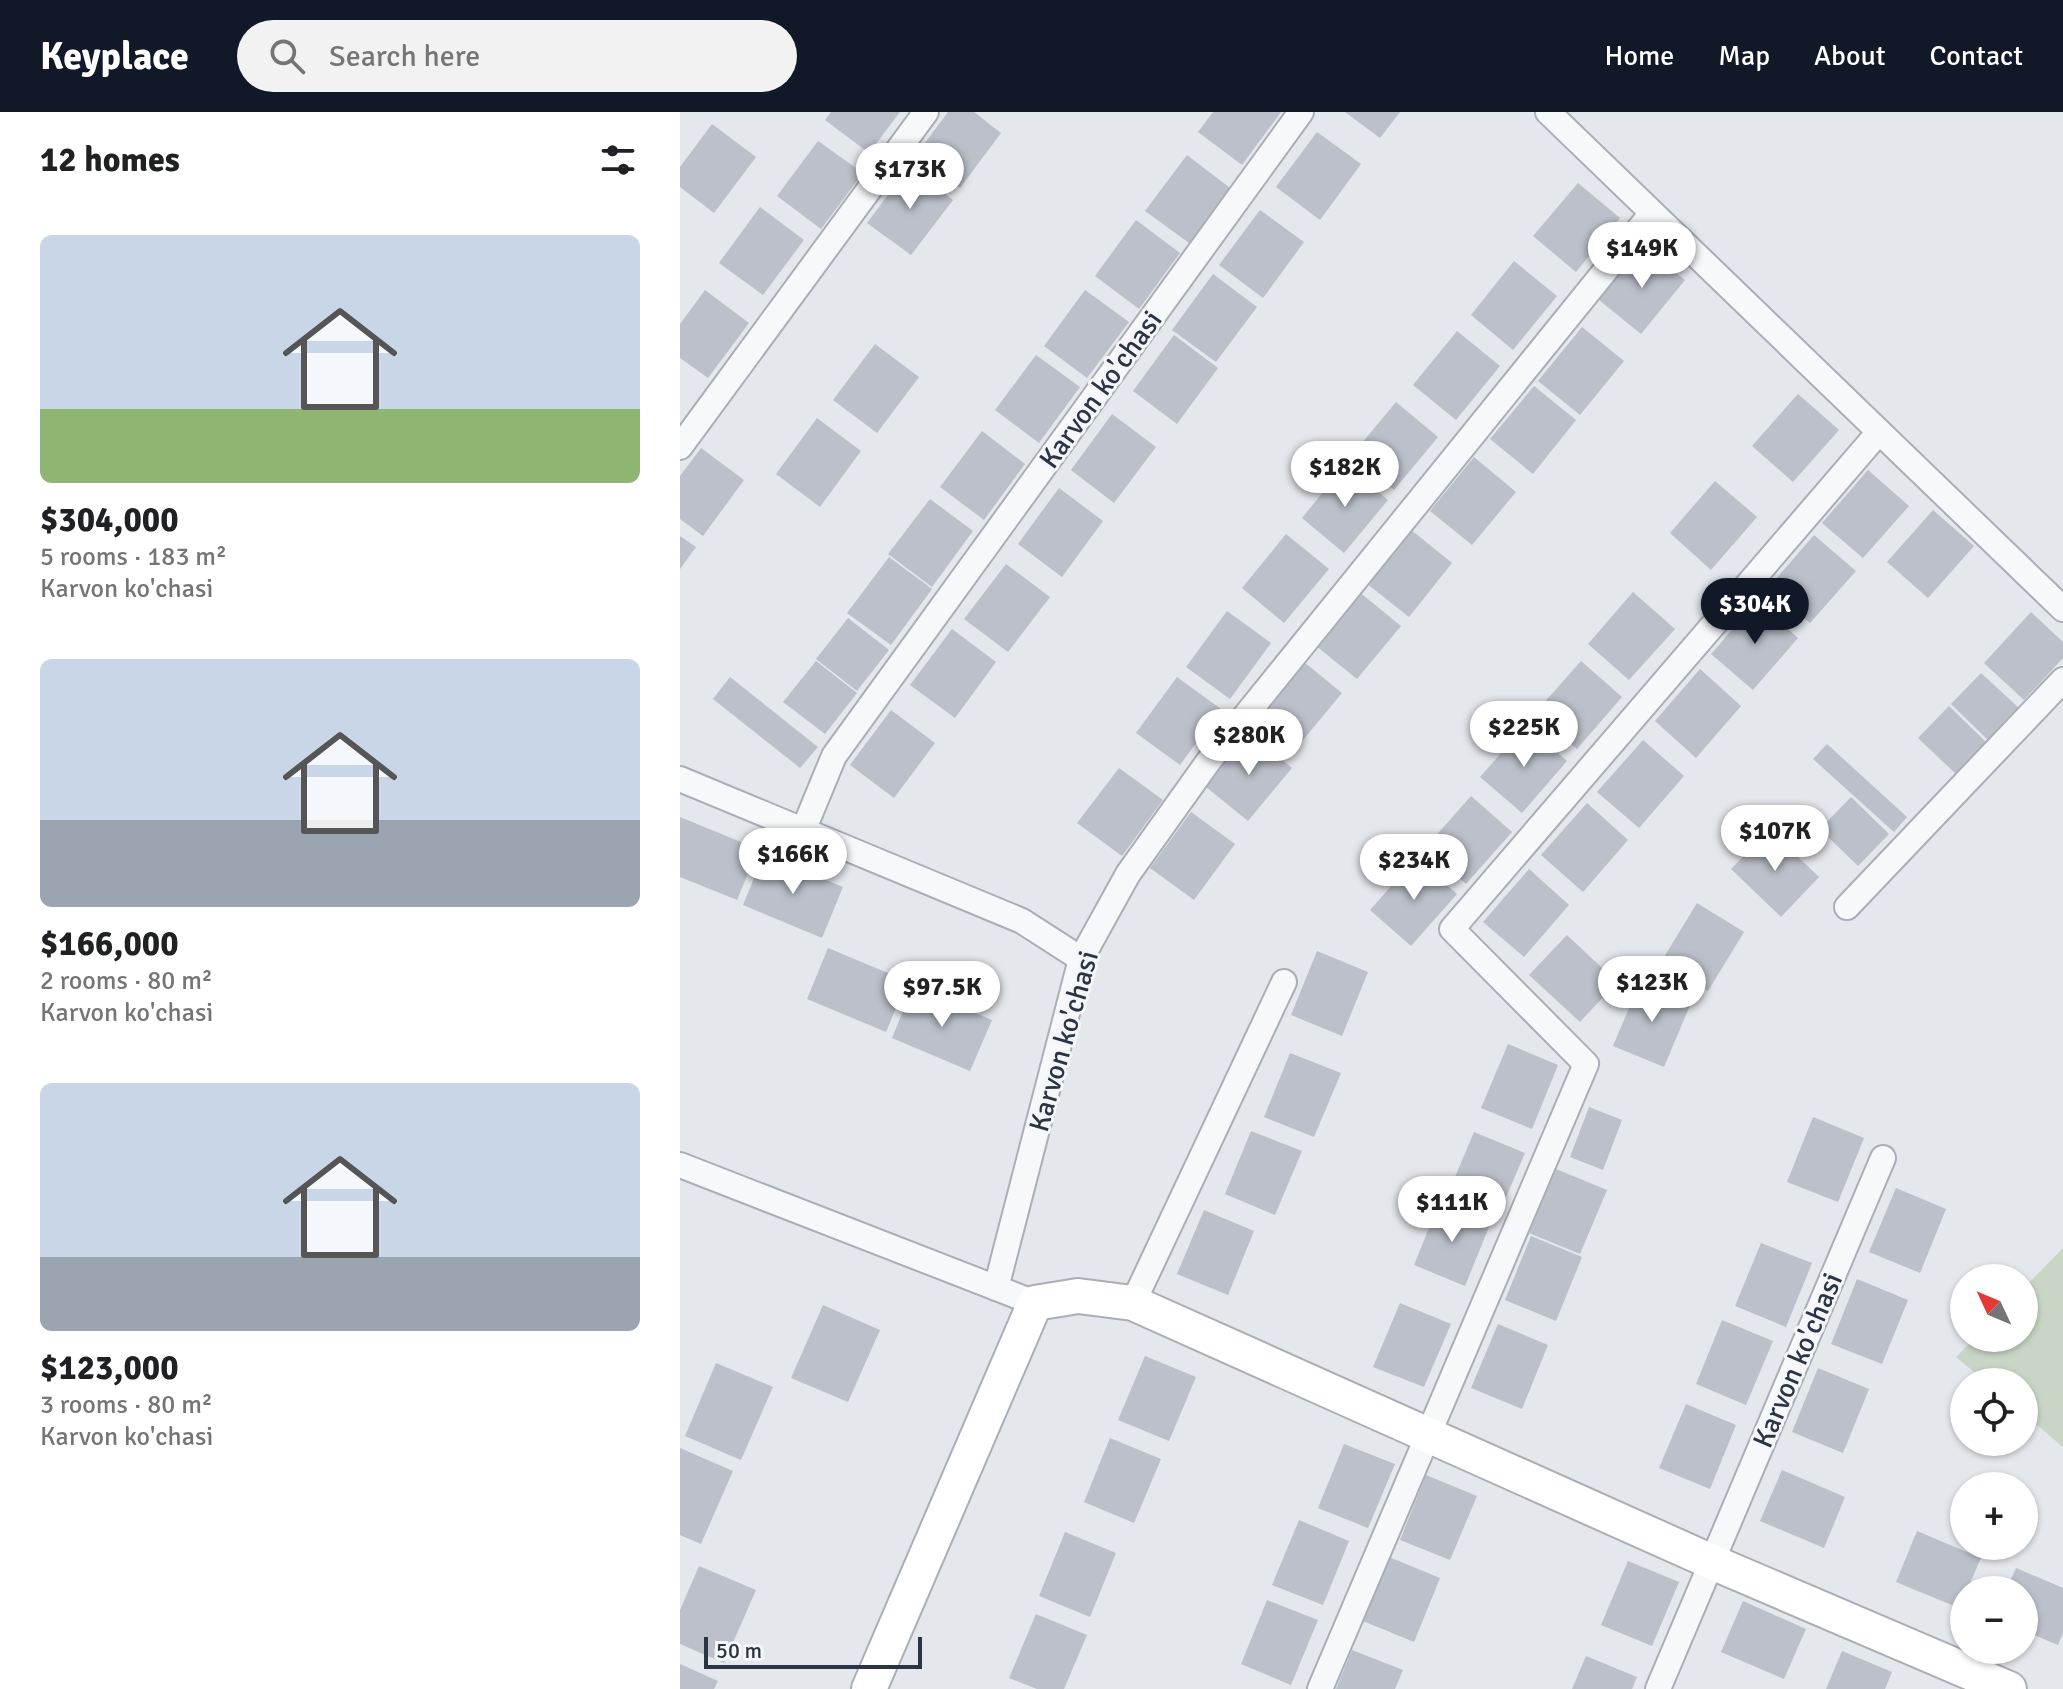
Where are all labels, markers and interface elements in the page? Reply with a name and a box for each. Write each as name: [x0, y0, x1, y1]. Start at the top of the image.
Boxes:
search box: [237, 20, 797, 92]
text: Keyplace: [40, 33, 189, 80]
icon: search: [265, 34, 309, 78]
text: Search here: [329, 38, 480, 75]
text: Home: [1605, 39, 1674, 73]
text: Map: [1718, 39, 1770, 73]
text: About: [1814, 39, 1886, 73]
text: Contact: [1930, 39, 2023, 73]
icon: filters: [596, 138, 640, 182]
text: 12 homes: [40, 139, 180, 181]
pin: $173K: [854, 143, 966, 211]
text: $173K: [874, 153, 946, 185]
pin: $149K: [1586, 222, 1698, 290]
text: $149K: [1606, 232, 1678, 264]
icon: home: [268, 287, 412, 431]
street label: Karvon ko'chasi: [1032, 304, 1169, 475]
pin: $182K: [1289, 441, 1401, 509]
text: $182K: [1309, 451, 1381, 483]
text: $304,000: [40, 499, 179, 541]
text: 5 rooms · 183 m²: [40, 541, 227, 573]
text: Karvon ko'chasi: [40, 573, 213, 605]
pin: $304K: [1699, 578, 1811, 646]
text: $304K: [1719, 588, 1791, 620]
pin: $225K: [1468, 701, 1580, 769]
pin: $280K: [1193, 709, 1305, 777]
icon: home: [268, 711, 412, 855]
text: $225K: [1488, 711, 1560, 743]
text: $280K: [1213, 719, 1285, 751]
pin: $107K: [1719, 805, 1831, 873]
text: $107K: [1739, 815, 1811, 847]
pin: $166K: [737, 828, 849, 896]
pin: $234K: [1358, 834, 1470, 902]
text: $166K: [757, 838, 829, 870]
text: $234K: [1378, 844, 1450, 876]
text: $166,000: [40, 923, 179, 965]
street label: Karvon ko'chasi: [1022, 947, 1106, 1136]
pin: $123K: [1596, 956, 1708, 1024]
pin: $97.5K: [877, 961, 1007, 1029]
text: 2 rooms · 80 m²: [40, 965, 213, 997]
text: $123K: [1616, 966, 1688, 998]
text: $97.5K: [902, 971, 982, 1003]
text: Karvon ko'chasi: [40, 997, 213, 1029]
icon: home: [268, 1135, 412, 1279]
pin: $111K: [1396, 1176, 1508, 1244]
text: $111K: [1416, 1186, 1488, 1218]
north arrow: [1950, 1264, 2038, 1352]
map controls: [1950, 1264, 2038, 1664]
street label: Karvon ko'chasi: [1746, 1268, 1850, 1453]
text: $123,000: [40, 1347, 179, 1389]
button: locate: [1950, 1368, 2038, 1456]
text: 3 rooms · 80 m²: [40, 1389, 213, 1421]
text: Karvon ko'chasi: [40, 1421, 213, 1453]
button: +: [1950, 1472, 2038, 1560]
button: −: [1950, 1576, 2038, 1664]
scale bar: [704, 1633, 922, 1669]
text: 50 m: [716, 1637, 762, 1664]

